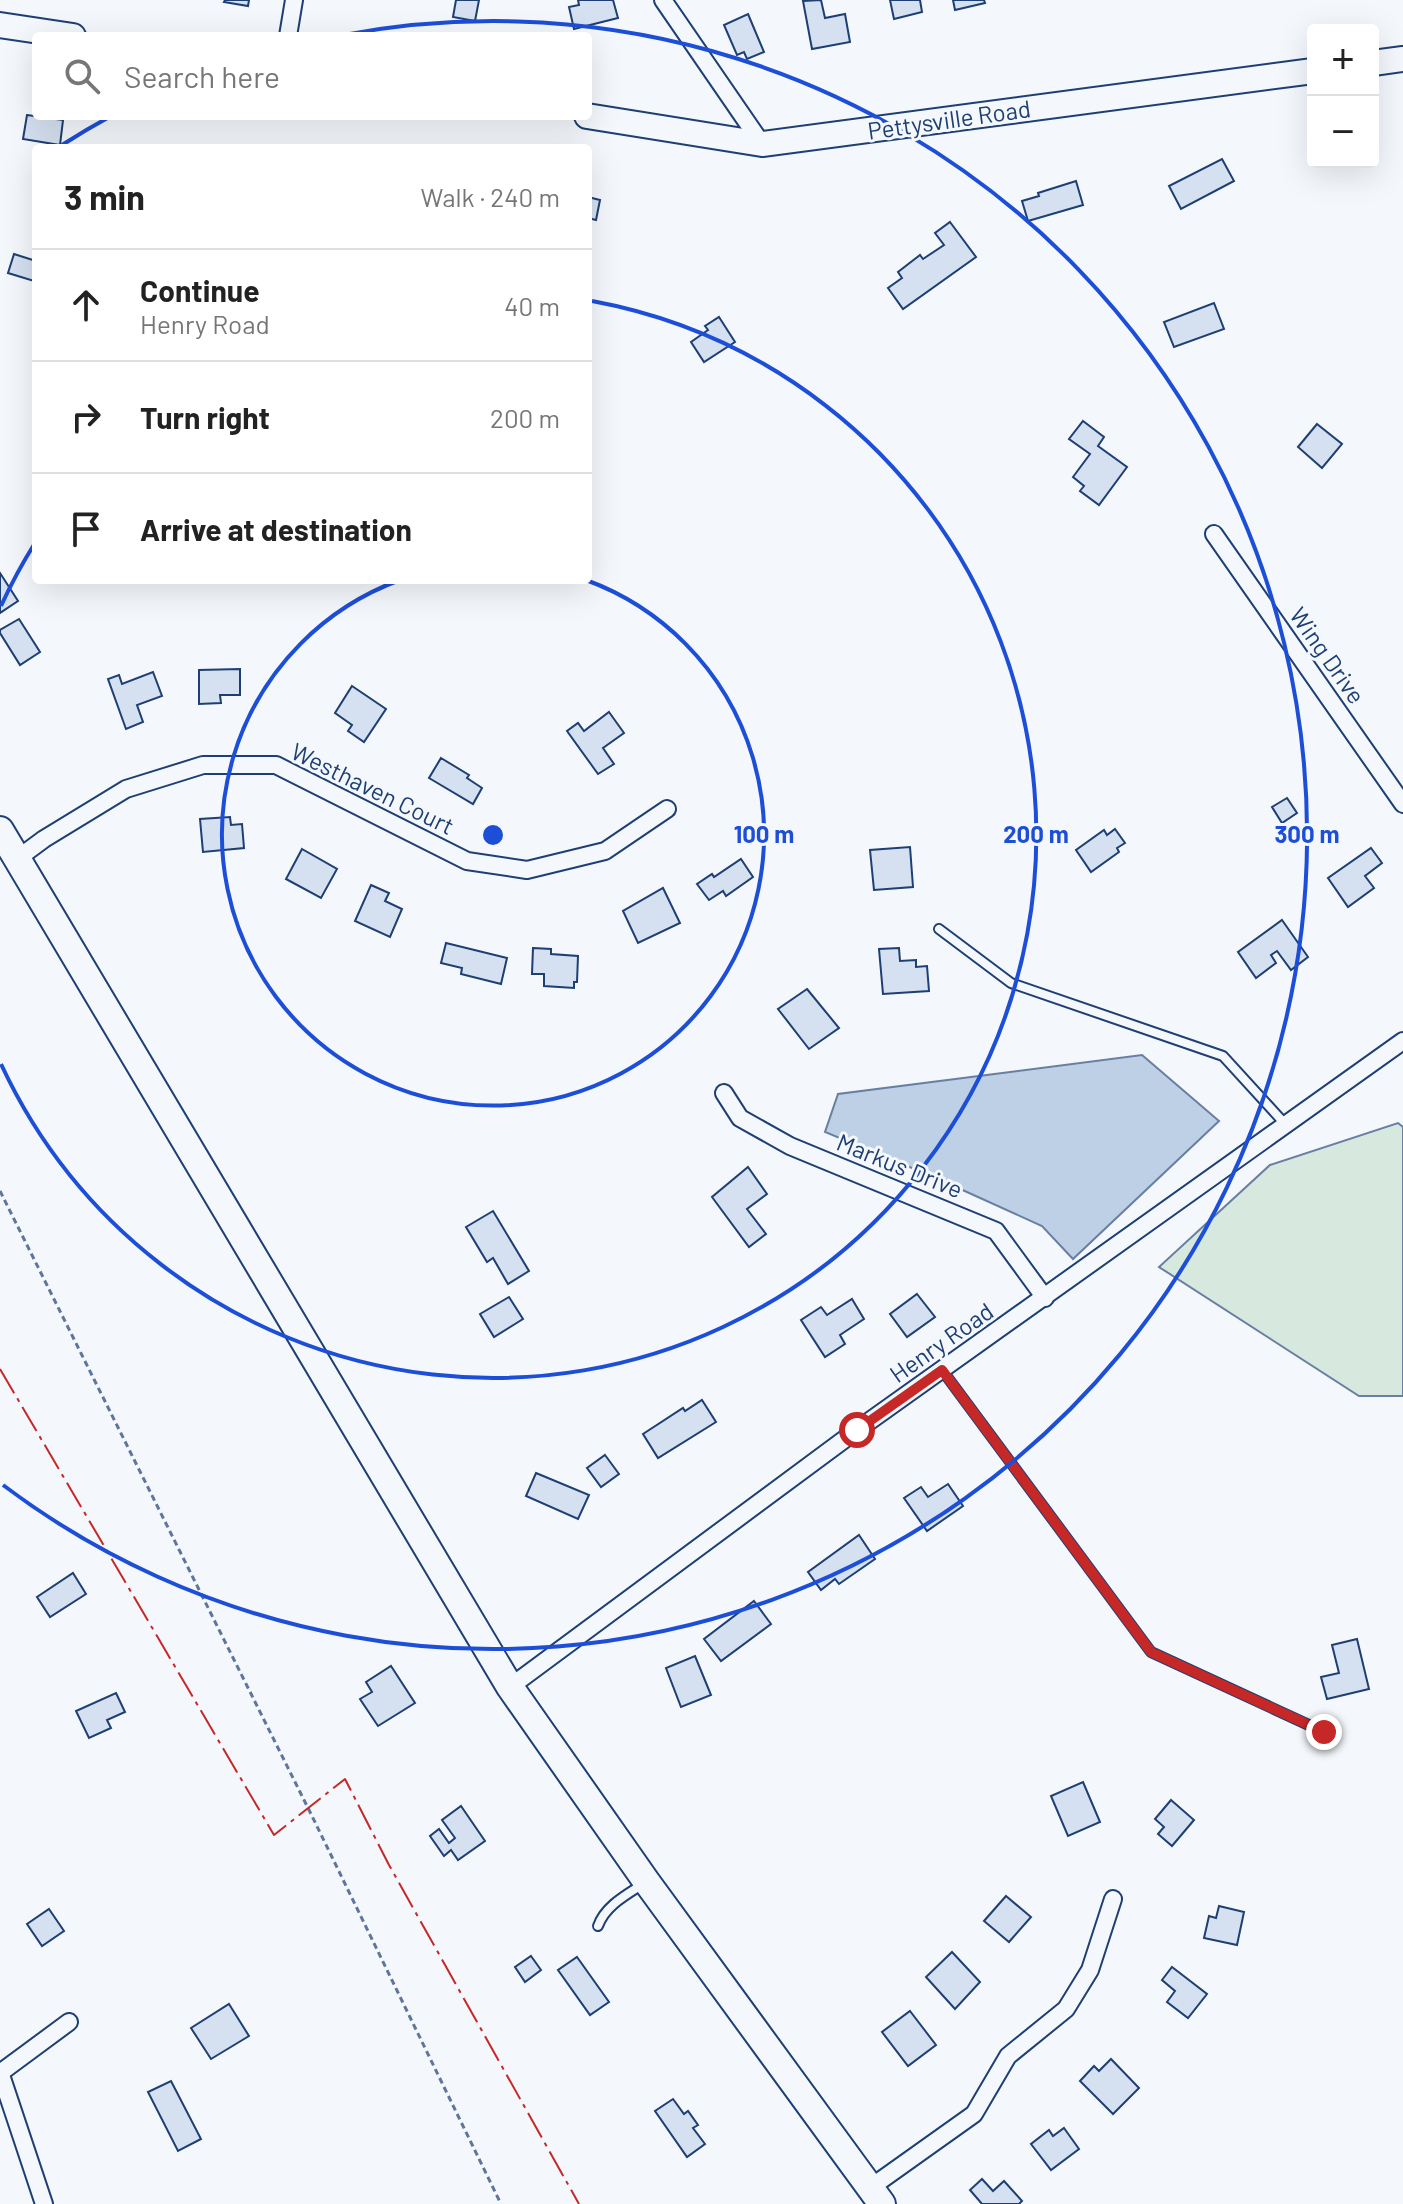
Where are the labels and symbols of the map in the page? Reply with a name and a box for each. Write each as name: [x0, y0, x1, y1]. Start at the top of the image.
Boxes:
street label: Pettysville Road: [866, 93, 1032, 145]
street label: Wing Drive: [1284, 601, 1372, 709]
street label: Westhaven Court: [287, 736, 459, 840]
text: 100 m: [734, 819, 794, 848]
text: 200 m: [1003, 819, 1069, 848]
text: 300 m: [1274, 819, 1340, 848]
centre of rings: [479, 821, 507, 849]
street label: Markus Drive: [833, 1127, 967, 1203]
street label: Henry Road: [884, 1296, 998, 1388]
route start: [839, 1412, 875, 1448]
route end: [1306, 1714, 1342, 1750]

